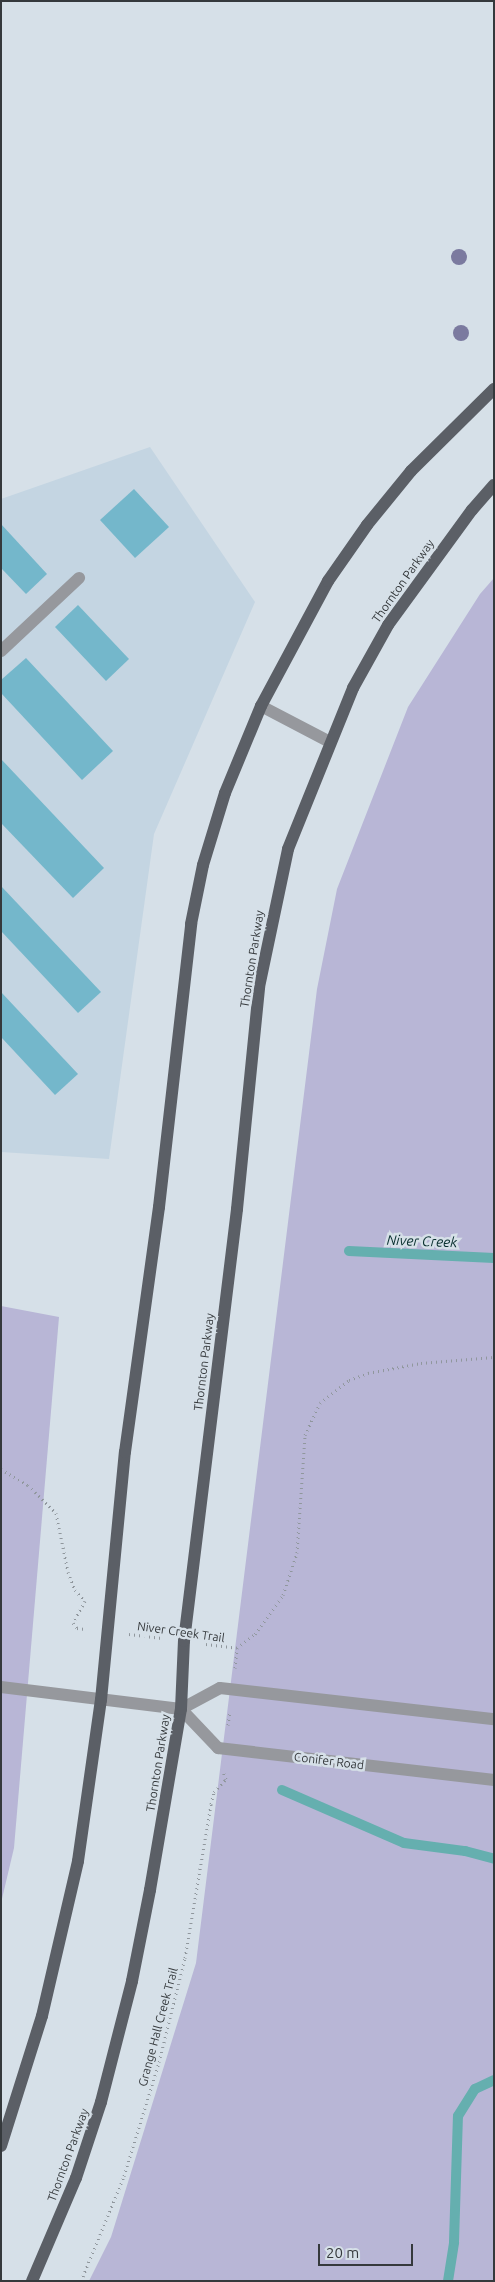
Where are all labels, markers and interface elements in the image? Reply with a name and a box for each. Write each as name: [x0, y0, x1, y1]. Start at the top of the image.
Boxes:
street label: Thornton Parkway: [369, 537, 437, 625]
street label: Thornton Parkway: [237, 909, 267, 1009]
water label: Niver Creek: [386, 1231, 458, 1251]
street label: Thornton Parkway: [191, 1312, 217, 1412]
street label: Niver Creek Trail: [136, 1619, 226, 1645]
street label: Thornton Parkway: [143, 1713, 173, 1813]
street label: Conifer Road: [293, 1750, 365, 1772]
street label: Grange Hall Creek Trail: [135, 1966, 181, 2088]
street label: Thornton Parkway: [44, 2106, 92, 2204]
scale bar: [320, 2234, 415, 2266]
text: 20 m: [326, 2244, 359, 2261]

